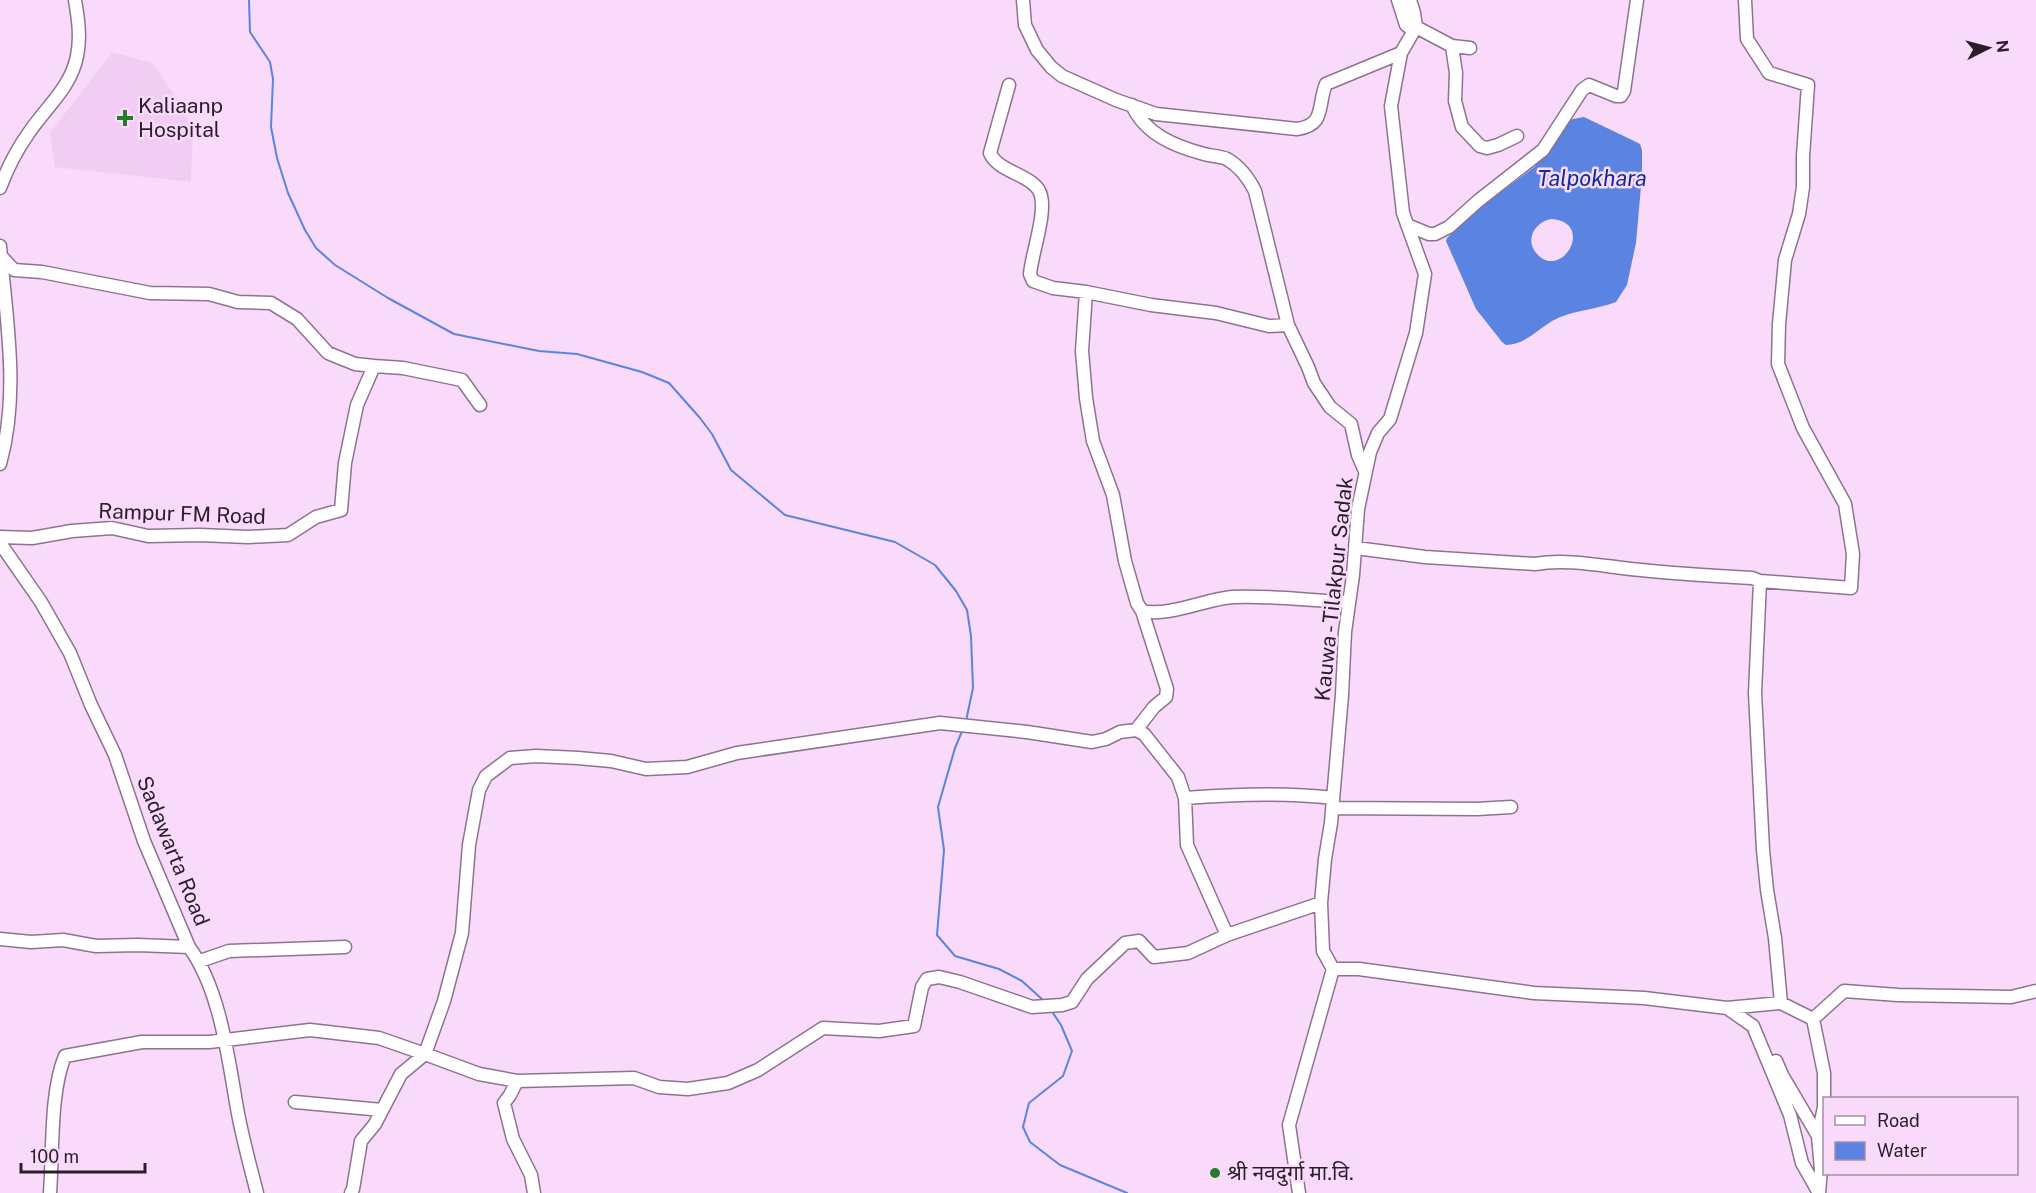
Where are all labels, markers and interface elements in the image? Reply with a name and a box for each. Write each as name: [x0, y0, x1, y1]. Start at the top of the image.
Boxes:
north arrow: [1958, 18, 2018, 78]
text: N: [1992, 39, 2013, 54]
place label: Kaliaanp Hospital: [138, 93, 223, 142]
marker: Kaliaanp Hospital: [116, 109, 134, 127]
water label: Talpokhara: [1537, 165, 1647, 191]
street label: Kauwa - Tilakpur Sadak: [1309, 475, 1358, 702]
street label: Rampur FM Road: [98, 498, 266, 529]
street label: Sadawarta Road: [132, 772, 215, 929]
legend: [1823, 1097, 2018, 1175]
text: Road: [1877, 1110, 1920, 1131]
scale bar: [21, 1136, 146, 1174]
text: Water: [1877, 1140, 1927, 1161]
text: 100 m: [30, 1146, 79, 1167]
place label: श्री नवदुर्गा मा.वि.: [1227, 1160, 1354, 1187]
marker: श्री नवदुर्गा मा.वि.: [1208, 1166, 1222, 1180]

